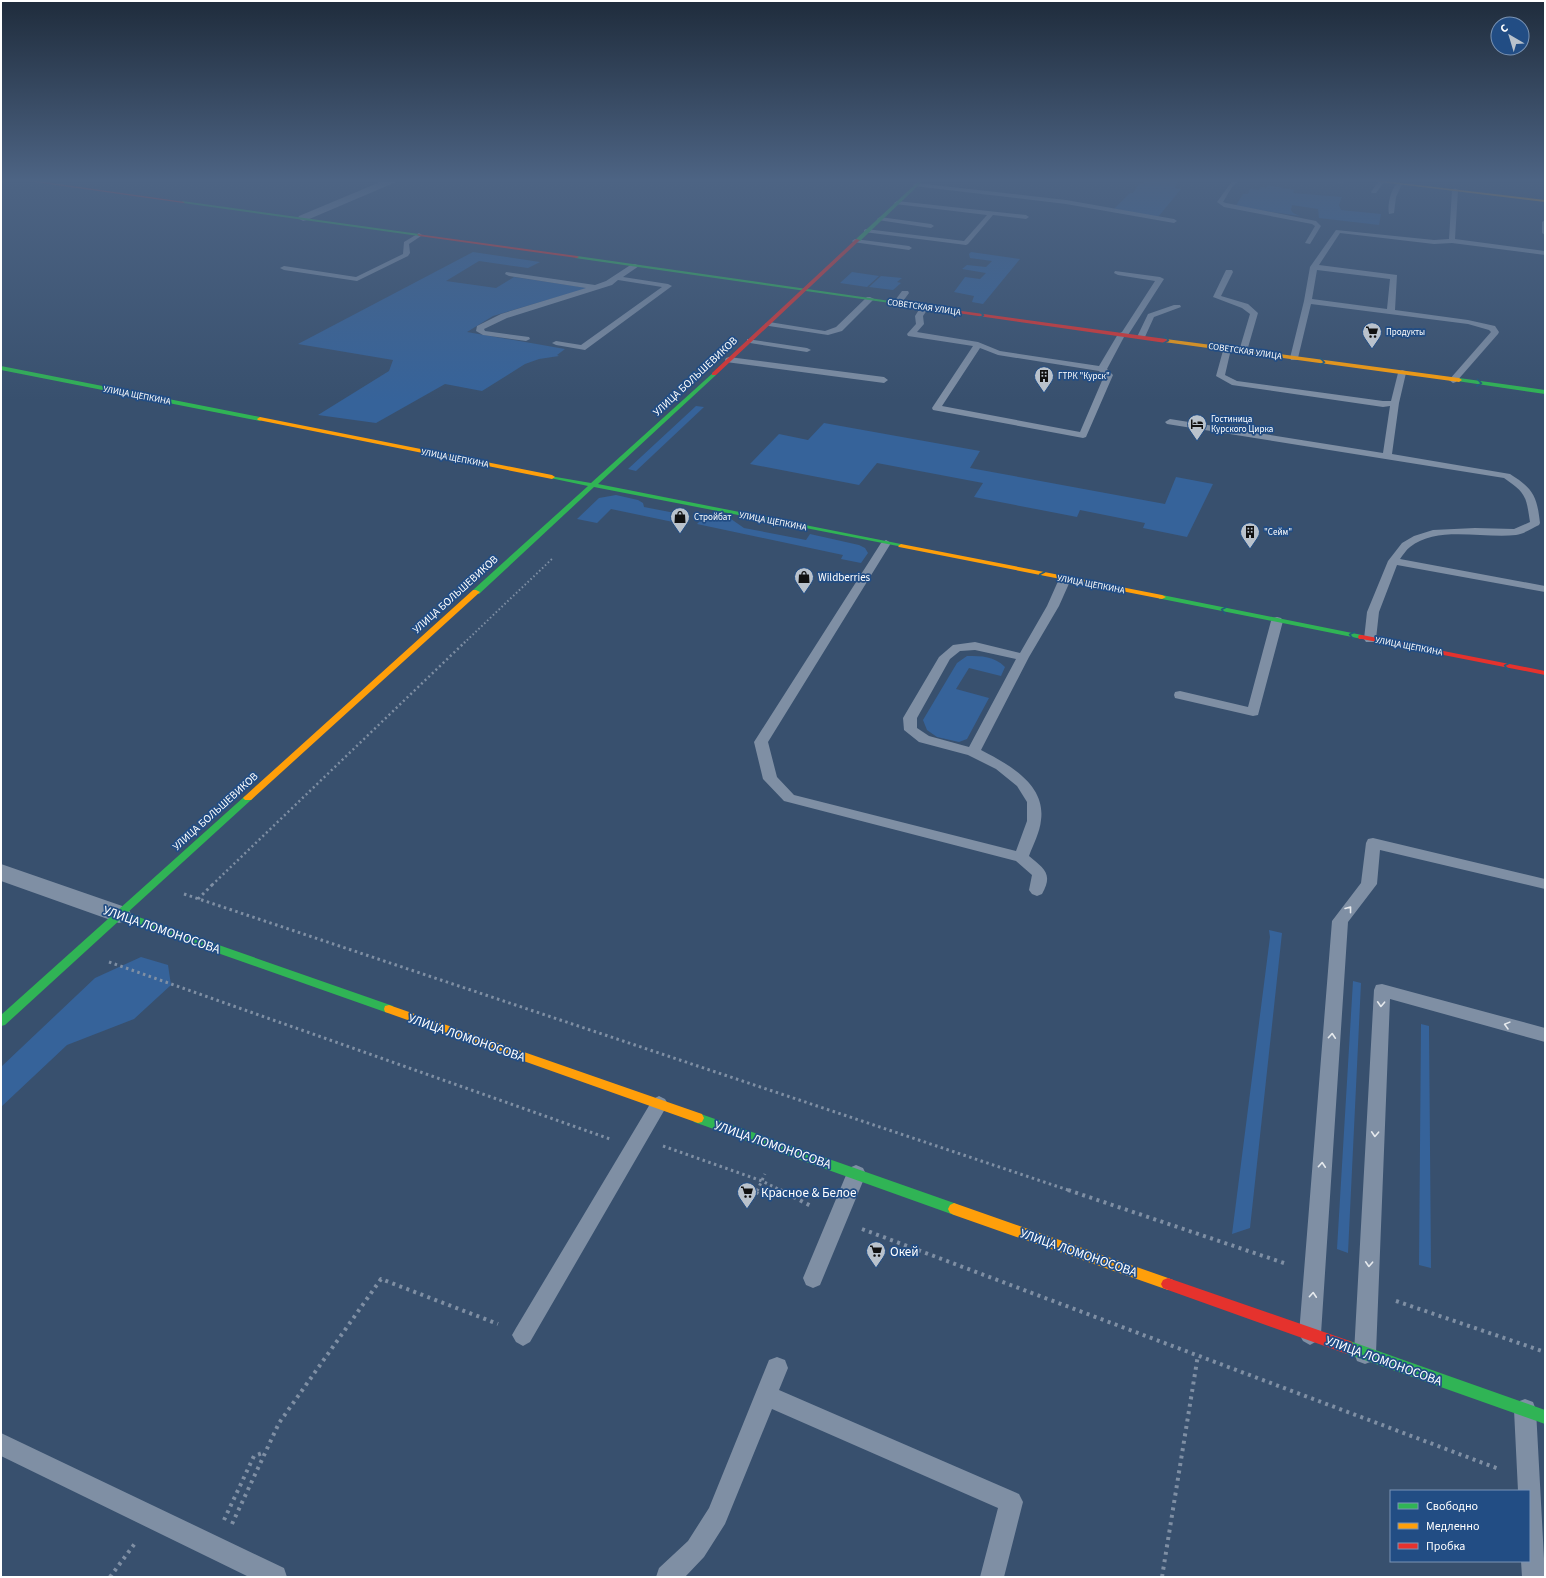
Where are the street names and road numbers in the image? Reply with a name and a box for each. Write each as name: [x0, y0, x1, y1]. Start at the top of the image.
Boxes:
street label: СОВЕТСКАЯ УЛИЦА: [886, 296, 962, 319]
street label: УЛИЦА БОЛЬШЕВИКОВ: [650, 333, 741, 419]
street label: СОВЕТСКАЯ УЛИЦА: [1207, 340, 1283, 363]
street label: УЛИЦА ЩЕПКИНА: [102, 383, 172, 408]
street label: УЛИЦА ЩЕПКИНА: [420, 446, 490, 471]
street label: УЛИЦА ЩЕПКИНА: [738, 509, 808, 534]
street label: УЛИЦА БОЛЬШЕВИКОВ: [409, 552, 502, 637]
street label: УЛИЦА ЩЕПКИНА: [1056, 572, 1126, 597]
street label: УЛИЦА ЩЕПКИНА: [1374, 634, 1444, 659]
street label: УЛИЦА БОЛЬШЕВИКОВ: [169, 769, 262, 854]
street label: УЛИЦА ЛОМОНОСОВА: [101, 901, 224, 959]
street label: УЛИЦА ЛОМОНОСОВА: [406, 1009, 529, 1067]
street label: УЛИЦА ЛОМОНОСОВА: [712, 1116, 835, 1174]
street label: УЛИЦА ЛОМОНОСОВА: [1018, 1224, 1141, 1282]
street label: УЛИЦА ЛОМОНОСОВА: [1323, 1331, 1445, 1391]

